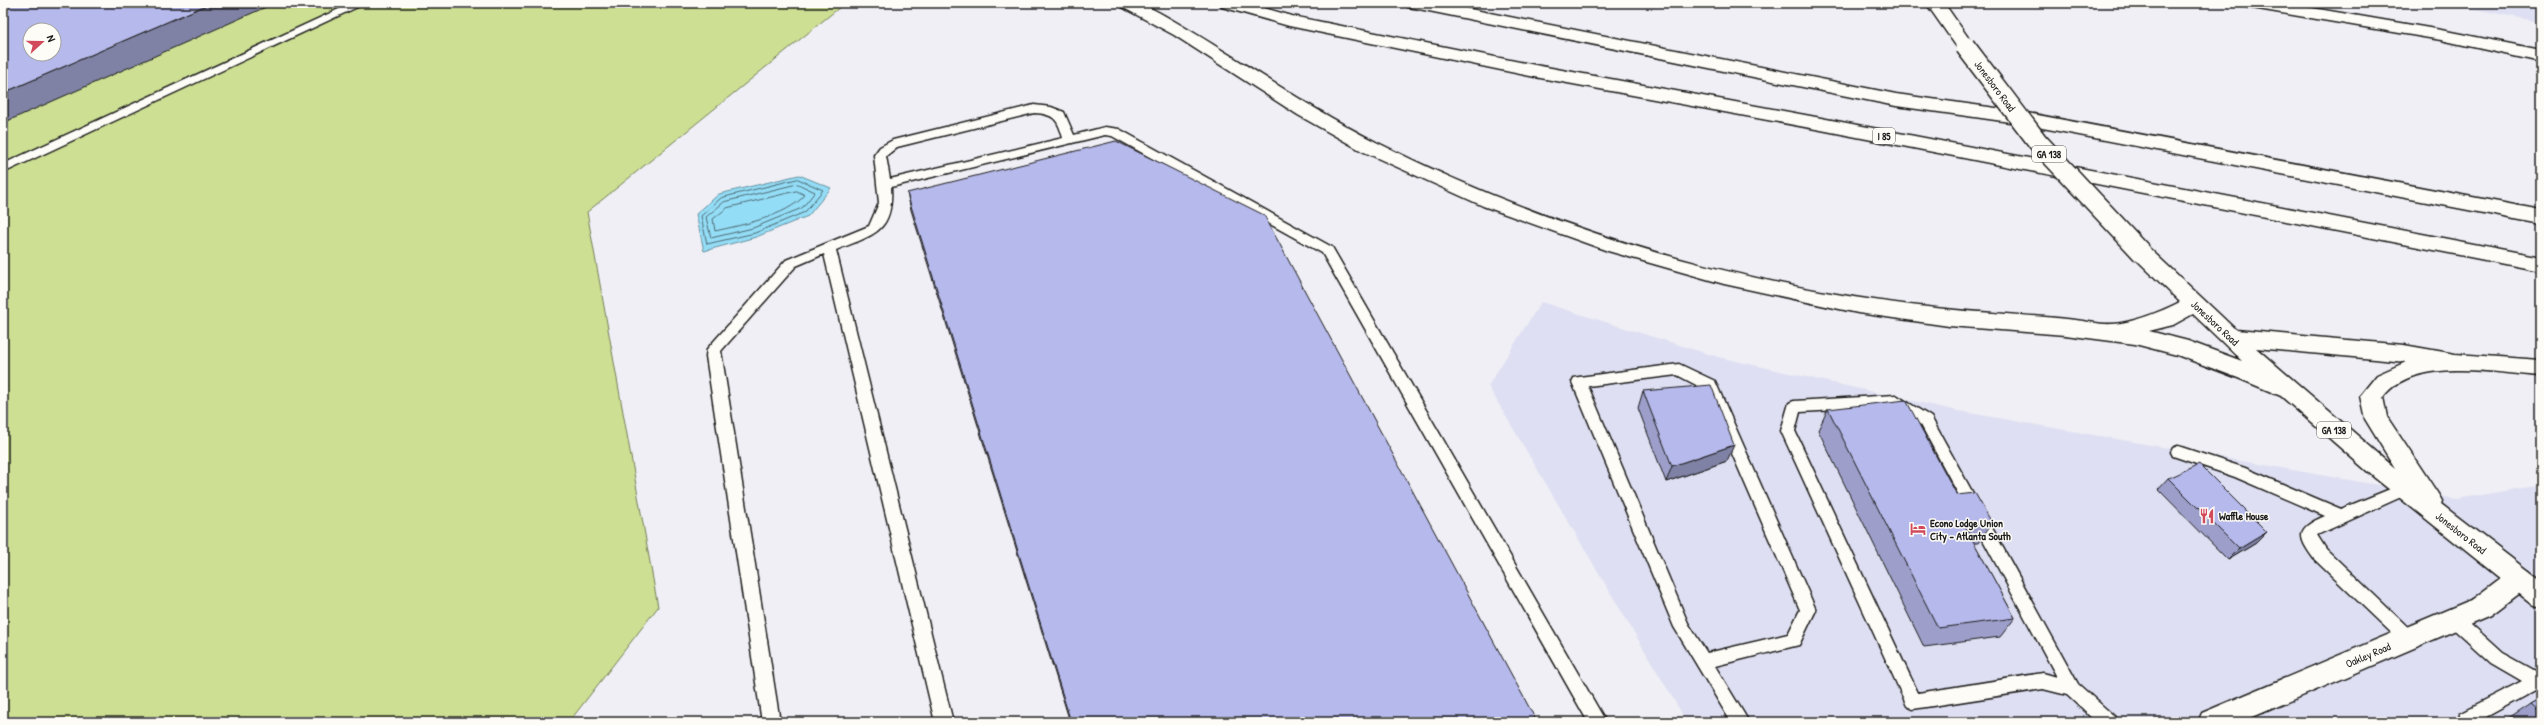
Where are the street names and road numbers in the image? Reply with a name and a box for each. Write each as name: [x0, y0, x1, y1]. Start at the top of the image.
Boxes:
street label: Jonesboro Road: [1971, 58, 2019, 115]
road number: I 85: [1873, 128, 1895, 144]
road number: GA 138: [2032, 146, 2066, 162]
street label: Jonesboro Road: [2188, 297, 2242, 349]
road number: GA 138: [2317, 422, 2351, 438]
street label: Jonesboro Road: [2433, 509, 2490, 558]
street label: Oakley Road: [2343, 639, 2393, 671]

